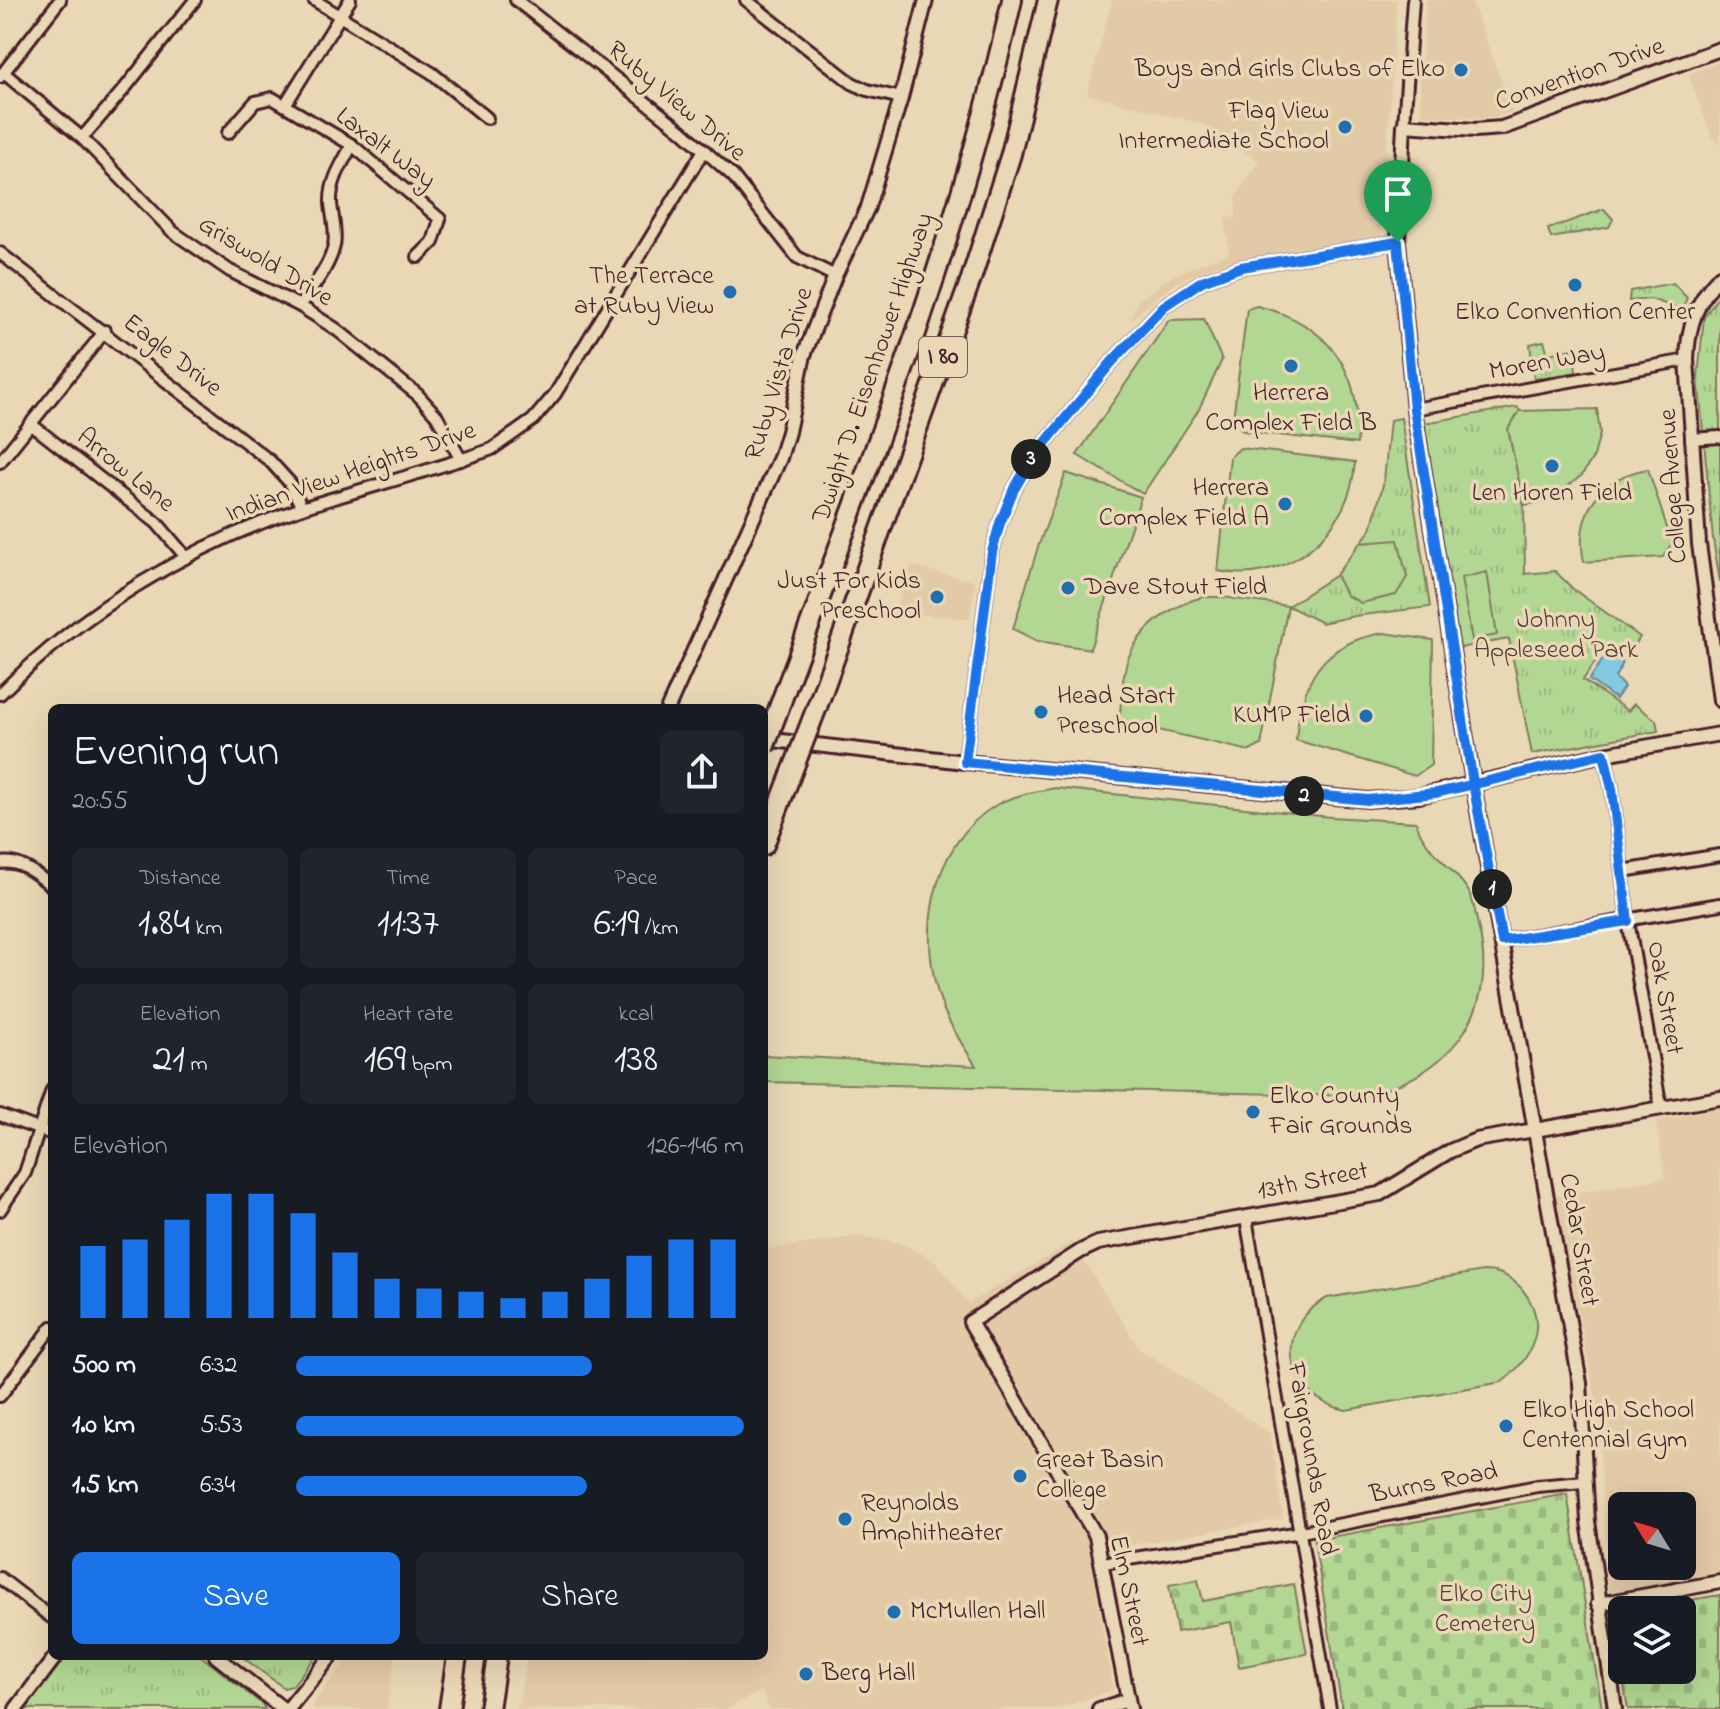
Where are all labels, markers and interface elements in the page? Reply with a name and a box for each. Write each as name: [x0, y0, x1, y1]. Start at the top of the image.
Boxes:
street label: Convention Drive: [1490, 28, 1670, 122]
street label: Ruby View Drive: [598, 32, 754, 172]
place label: Boys and Girls Clubs of Elko: [1134, 51, 1445, 89]
marker: Boys and Girls Clubs of Elko: [1452, 61, 1470, 79]
place label: Flag View Intermediate School: [1118, 93, 1329, 161]
street label: Laxalt Way: [327, 98, 443, 200]
marker: Flag View Intermediate School: [1336, 118, 1354, 136]
pin: [1364, 160, 1432, 242]
icon: arrive: [1376, 172, 1420, 216]
street label: Griswold Drive: [190, 207, 340, 317]
street label: Dwight D. Eisenhower Highway: [803, 208, 945, 529]
place label: The Terrace at Ruby View: [574, 258, 714, 326]
marker: Elko Convention Center: [1566, 276, 1584, 294]
marker: The Terrace at Ruby View: [721, 283, 739, 301]
street label: Ruby Vista Drive: [736, 283, 824, 465]
place label: Elko Convention Center: [1455, 294, 1696, 332]
street label: Eagle Drive: [114, 305, 230, 407]
street label: Moren Way: [1486, 334, 1608, 392]
road number: I 80: [919, 337, 967, 377]
marker: Herrera Complex Field B: [1282, 357, 1300, 375]
place label: Herrera Complex Field B: [1205, 375, 1377, 443]
street label: College Avenue: [1650, 407, 1698, 565]
street label: Indian View Heights Drive: [221, 412, 481, 534]
street label: Arrow Lane: [67, 419, 183, 523]
pin: 3: [1011, 439, 1051, 479]
text: 3: [1026, 443, 1036, 475]
marker: Len Horen Field: [1543, 457, 1561, 475]
place label: Herrera Complex Field A: [1099, 470, 1269, 538]
place label: Len Horen Field: [1472, 475, 1633, 513]
marker: Herrera Complex Field A: [1276, 495, 1294, 513]
place label: Just For Kids Preschool: [777, 563, 921, 631]
place label: Dave Stout Field: [1083, 569, 1268, 607]
marker: Dave Stout Field: [1059, 579, 1077, 597]
marker: Just For Kids Preschool: [928, 588, 946, 606]
park label: Johnny Appleseed Park: [1474, 602, 1639, 670]
place label: Head Start Preschool: [1057, 678, 1175, 746]
place label: KUMP Field: [1233, 697, 1350, 735]
marker: Head Start Preschool: [1032, 703, 1050, 721]
marker: KUMP Field: [1357, 707, 1375, 725]
text: Evening run: [72, 721, 279, 785]
button: share: [660, 730, 744, 814]
pin: 2: [1284, 776, 1324, 816]
text: 2: [1299, 780, 1309, 812]
text: 20:55: [72, 783, 128, 821]
text: Distance: [139, 863, 221, 895]
text: Time: [386, 863, 430, 895]
text: Pace: [615, 863, 657, 895]
pin: 1: [1472, 869, 1512, 909]
text: 1: [1489, 873, 1496, 905]
text: 1.84: [138, 895, 190, 954]
text: 11:37: [377, 895, 439, 954]
text: 6:19: [594, 895, 639, 954]
text: km: [190, 913, 222, 945]
text: /km: [639, 913, 678, 945]
street label: Oak Street: [1635, 938, 1693, 1058]
text: Elevation: [140, 999, 220, 1031]
text: Heart rate: [363, 999, 453, 1031]
text: kcal: [619, 999, 653, 1031]
text: 21: [152, 1031, 185, 1090]
text: 169: [364, 1031, 406, 1090]
text: 138: [614, 1031, 658, 1090]
text: m: [185, 1049, 208, 1081]
text: bpm: [406, 1049, 452, 1081]
place label: Elko County Fair Grounds: [1268, 1078, 1412, 1146]
marker: Elko County Fair Grounds: [1244, 1103, 1262, 1121]
text: Elevation: [72, 1128, 168, 1166]
text: 126–146 m: [647, 1128, 744, 1166]
street label: 13th Street: [1254, 1153, 1372, 1211]
street label: Cedar Street: [1548, 1170, 1608, 1310]
text: 500 m: [72, 1347, 136, 1385]
text: 6:32: [200, 1347, 237, 1385]
street label: Fairgrounds Road: [1275, 1358, 1347, 1559]
place label: Elko High School Centennial Gym: [1522, 1392, 1694, 1460]
text: 1.0 km: [72, 1407, 135, 1445]
text: 5:53: [200, 1407, 243, 1445]
marker: Elko High School Centennial Gym: [1497, 1417, 1515, 1435]
place label: Great Basin College: [1036, 1442, 1164, 1510]
street label: Burns Road: [1366, 1453, 1502, 1515]
text: 1.5 km: [72, 1467, 139, 1505]
text: 6:34: [200, 1467, 235, 1505]
marker: Great Basin College: [1011, 1467, 1029, 1485]
place label: Reynolds Amphitheater: [861, 1485, 1004, 1553]
north arrow: [1608, 1492, 1696, 1580]
map controls: [1608, 1492, 1696, 1684]
marker: Reynolds Amphitheater: [836, 1510, 854, 1528]
street label: Elm Street: [1098, 1532, 1158, 1650]
button: Save: [72, 1552, 400, 1644]
button: Share: [416, 1552, 744, 1644]
park label: Elko City Cemetery: [1435, 1576, 1535, 1644]
place label: McMullen Hall: [910, 1593, 1046, 1631]
button: layers: [1608, 1596, 1696, 1684]
marker: McMullen Hall: [885, 1603, 903, 1621]
place label: Berg Hall: [821, 1655, 915, 1693]
marker: Berg Hall: [797, 1665, 815, 1683]

